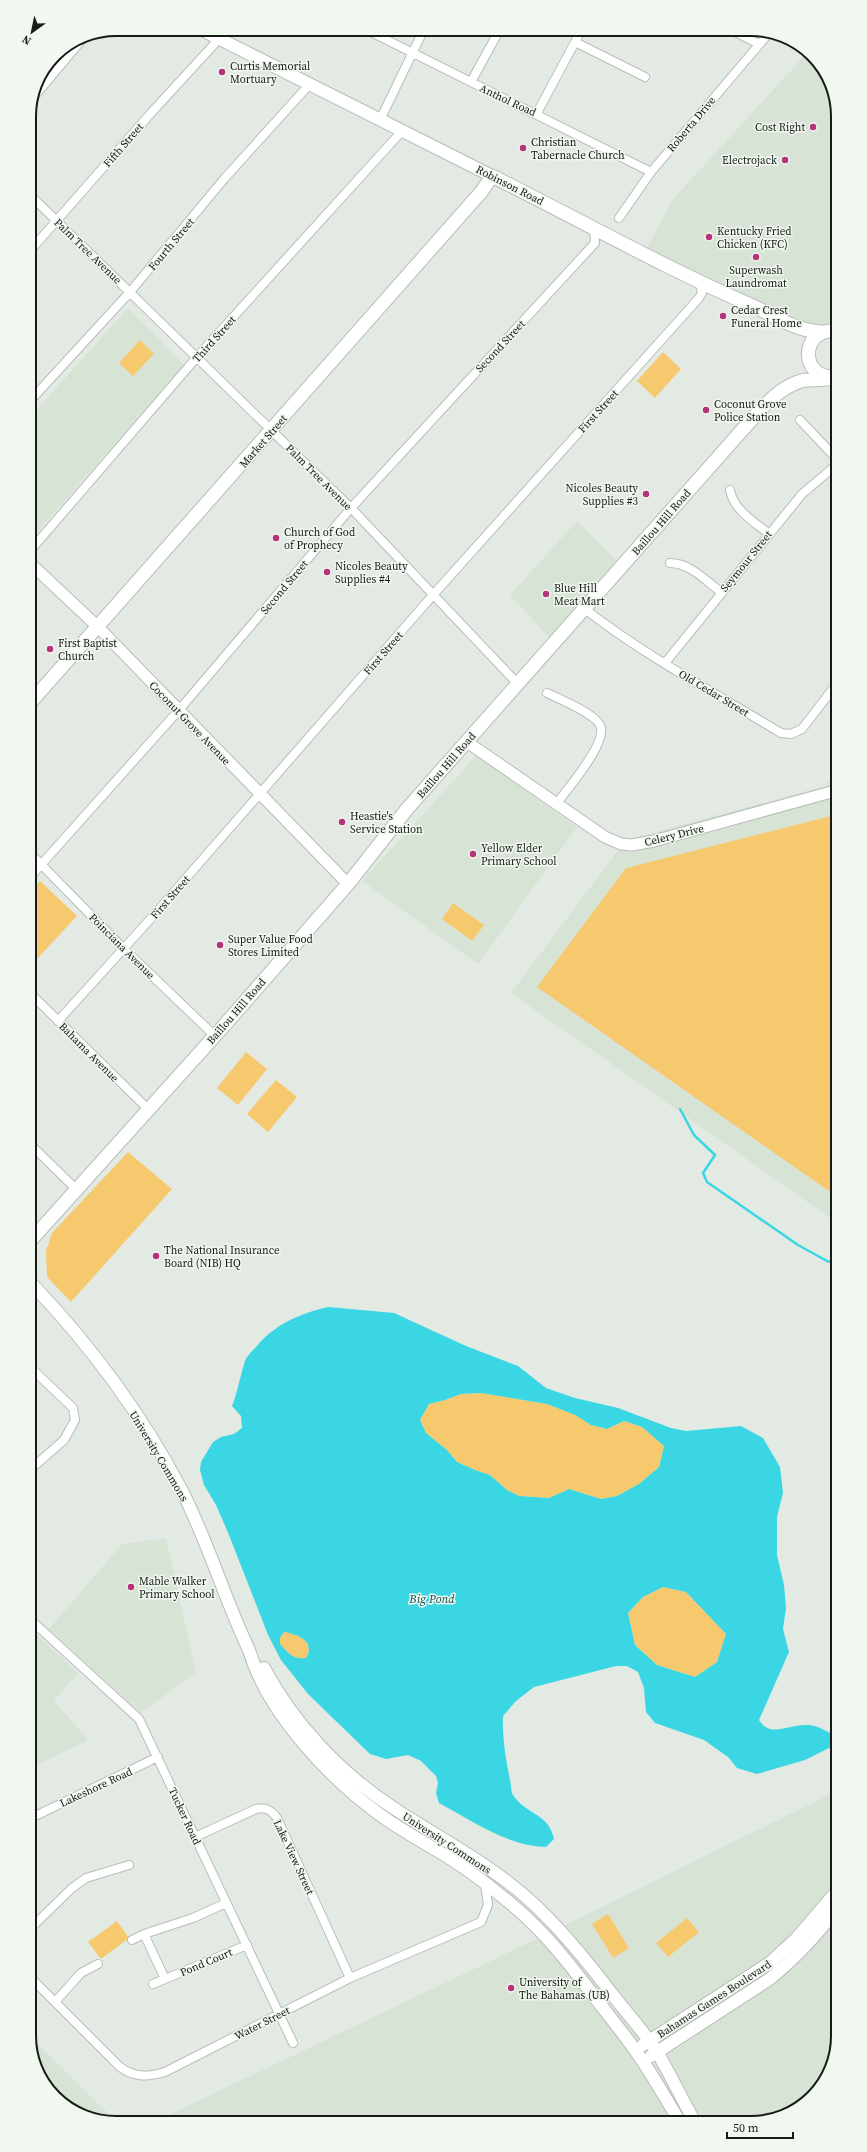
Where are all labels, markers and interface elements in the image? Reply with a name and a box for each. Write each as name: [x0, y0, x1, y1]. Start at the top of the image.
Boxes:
north arrow: [12, 12, 52, 52]
text: N: [19, 31, 34, 48]
place label: Curtis Memorial Mortuary: [230, 59, 310, 87]
marker: Curtis Memorial Mortuary: [217, 67, 227, 77]
street label: Anthol Road: [477, 81, 539, 120]
street label: Roberta Drive: [664, 93, 719, 155]
street label: Fifth Street: [100, 120, 147, 171]
place label: Cost Right: [755, 120, 805, 135]
marker: Cost Right: [808, 122, 818, 132]
place label: Christian Tabernacle Church: [531, 135, 625, 163]
marker: Christian Tabernacle Church: [518, 143, 528, 153]
place label: Electrojack: [722, 153, 778, 168]
marker: Electrojack: [780, 155, 790, 165]
street label: Robinson Road: [473, 162, 547, 209]
street label: Palm Tree Avenue: [51, 215, 125, 288]
street label: Fourth Street: [145, 215, 198, 274]
place label: Kentucky Fried Chicken (KFC): [717, 224, 792, 252]
marker: Kentucky Fried Chicken (KFC): [704, 232, 714, 242]
marker: Superwash Laundromat: [751, 252, 761, 262]
place label: Superwash Laundromat: [725, 263, 787, 291]
place label: Cedar Crest Funeral Home: [731, 303, 802, 331]
marker: Cedar Crest Funeral Home: [718, 311, 728, 321]
street label: Third Street: [189, 312, 240, 366]
street label: Second Street: [472, 317, 529, 376]
street label: First Street: [575, 386, 622, 436]
place label: Coconut Grove Police Station: [714, 397, 787, 425]
marker: Coconut Grove Police Station: [701, 405, 711, 415]
street label: Market Street: [236, 411, 291, 471]
street label: Palm Tree Avenue: [282, 441, 355, 514]
place label: Nicoles Beauty Supplies #3: [565, 481, 638, 509]
street label: Baillou Hill Road: [628, 485, 695, 559]
marker: Nicoles Beauty Supplies #3: [641, 489, 651, 499]
place label: Church of God of Prophecy: [284, 525, 356, 553]
street label: Seymour Street: [717, 527, 776, 595]
marker: Church of God of Prophecy: [271, 533, 281, 543]
street label: Second Street: [257, 557, 312, 618]
place label: Nicoles Beauty Supplies #4: [335, 559, 408, 587]
marker: Nicoles Beauty Supplies #4: [322, 567, 332, 577]
place label: Blue Hill Meat Mart: [554, 581, 605, 609]
marker: Blue Hill Meat Mart: [541, 589, 551, 599]
street label: First Street: [360, 628, 407, 678]
place label: First Baptist Church: [58, 636, 117, 664]
marker: First Baptist Church: [45, 644, 55, 654]
street label: Old Cedar Street: [676, 666, 752, 721]
street label: Coconut Grove Avenue: [146, 678, 234, 769]
street label: Baillou Hill Road: [413, 728, 480, 802]
place label: Heastie's Service Station: [350, 809, 423, 837]
marker: Heastie's Service Station: [337, 817, 347, 827]
street label: Celery Drive: [643, 821, 706, 850]
place label: Yellow Elder Primary School: [481, 841, 556, 869]
marker: Yellow Elder Primary School: [468, 849, 478, 859]
street label: First Street: [147, 872, 194, 922]
street label: Poinciana Avenue: [85, 910, 158, 983]
place label: Super Value Food Stores Limited: [228, 932, 314, 960]
marker: Super Value Food Stores Limited: [215, 940, 225, 950]
street label: Baillou Hill Road: [203, 974, 270, 1048]
street label: Bahama Avenue: [55, 1019, 122, 1086]
place label: The National Insurance Board (NIB) HQ: [164, 1243, 280, 1271]
marker: The National Insurance Board (NIB) HQ: [151, 1251, 161, 1261]
street label: University Commons: [126, 1408, 192, 1504]
place label: Mable Walker Primary School: [139, 1574, 214, 1602]
marker: Mable Walker Primary School: [126, 1582, 136, 1592]
water label: Big Pond: [408, 1591, 455, 1607]
street label: Lakeshore Road: [57, 1764, 136, 1811]
street label: Tucker Road: [165, 1785, 205, 1848]
street label: University Commons: [399, 1809, 494, 1878]
street label: Lake View Street: [270, 1817, 318, 1897]
street label: Pond Court: [178, 1945, 235, 1980]
street label: Bahamas Games Boulevard: [654, 1956, 775, 2042]
place label: University of The Bahamas (UB): [519, 1975, 610, 2003]
marker: University of The Bahamas (UB): [506, 1983, 516, 1993]
street label: Water Street: [232, 2003, 293, 2044]
scale bar: [727, 2114, 793, 2140]
text: 50 m: [733, 2120, 759, 2136]

